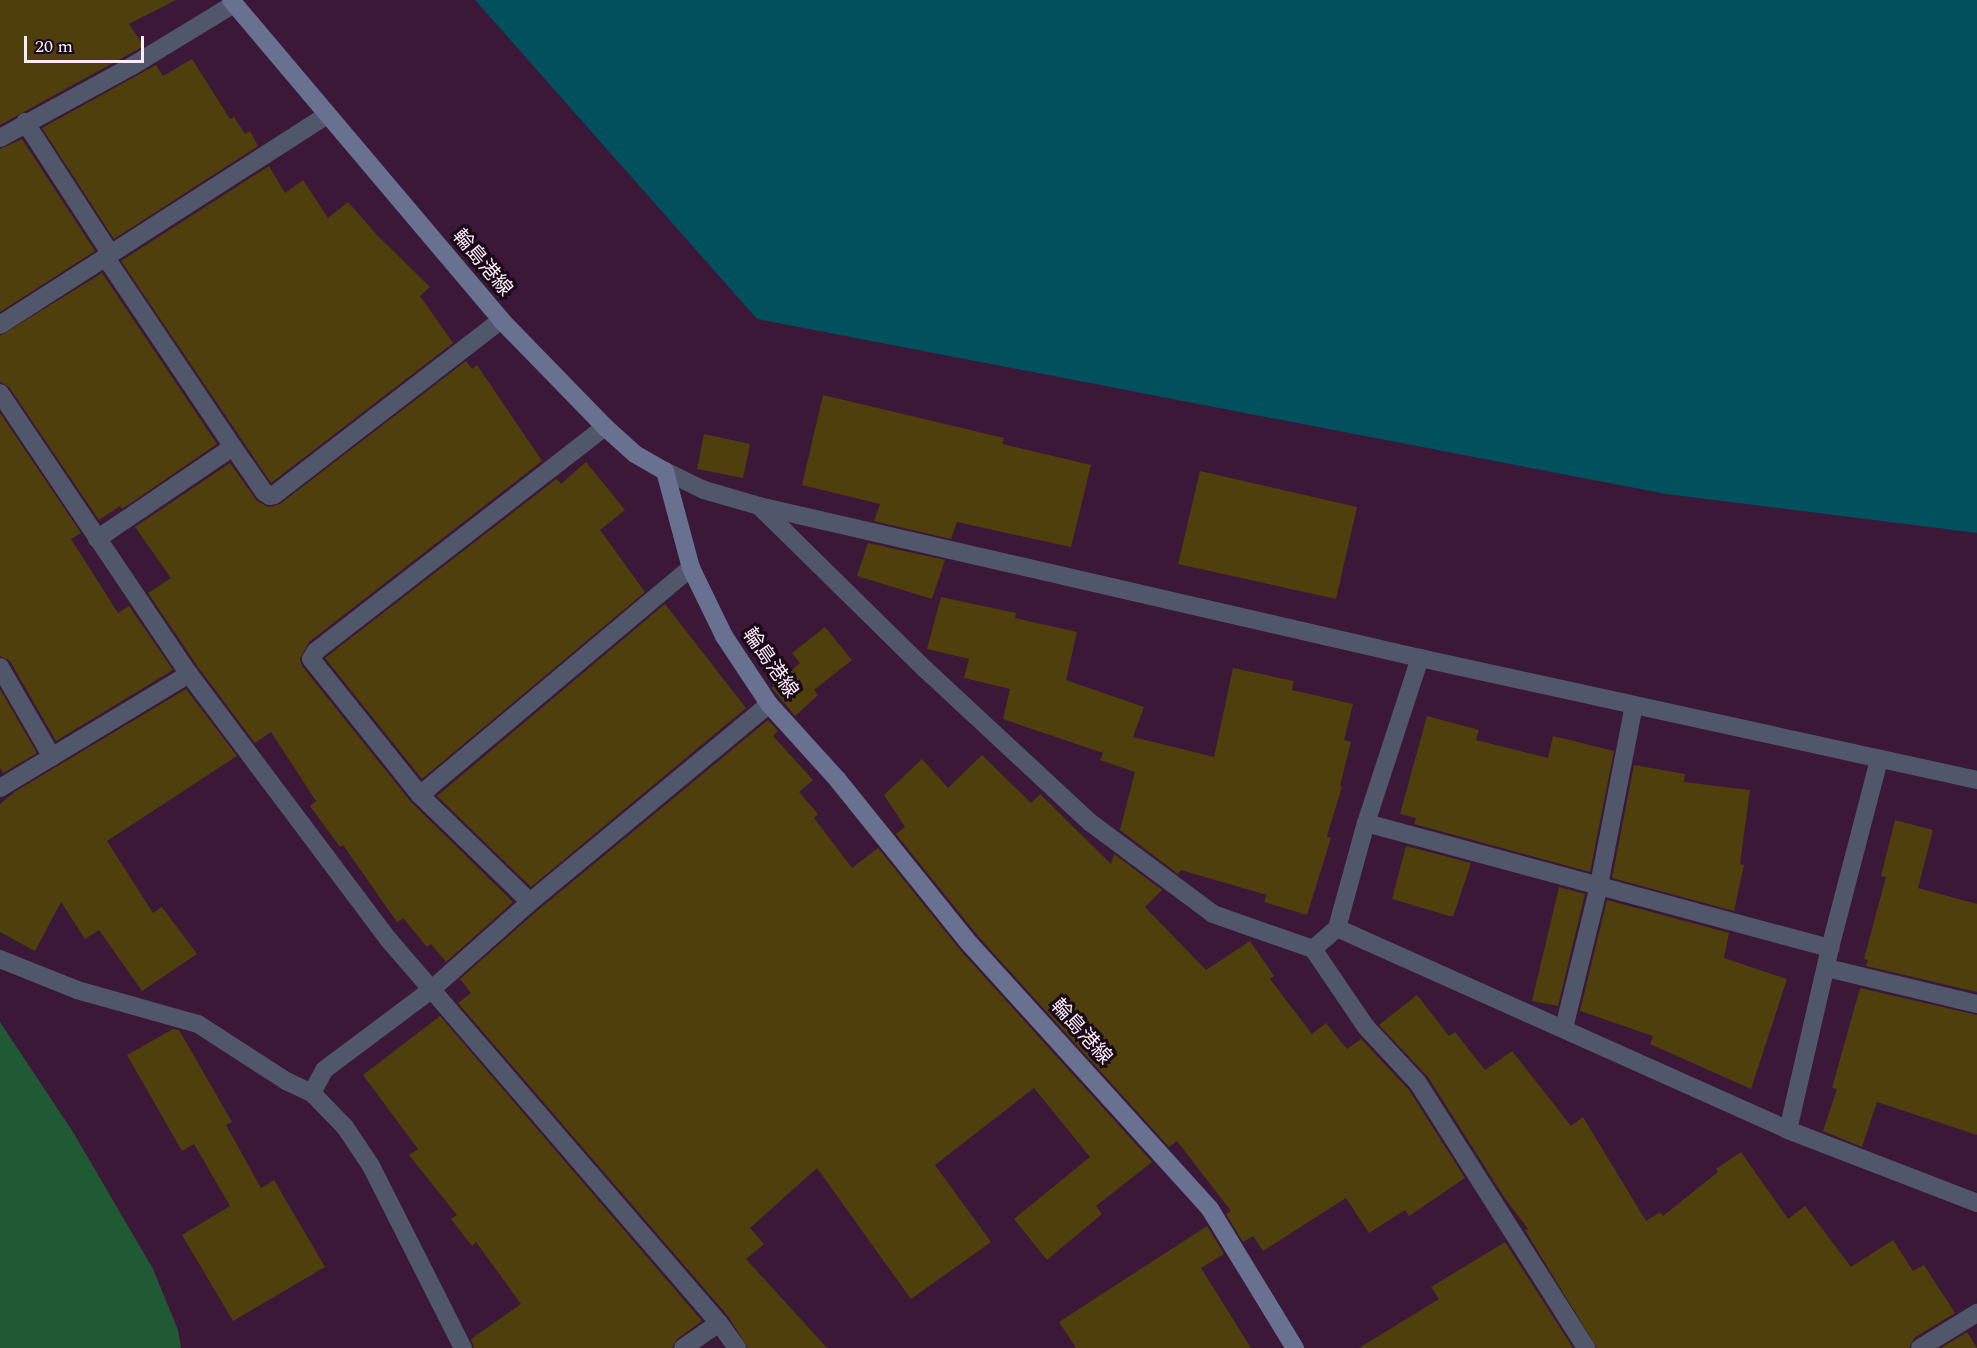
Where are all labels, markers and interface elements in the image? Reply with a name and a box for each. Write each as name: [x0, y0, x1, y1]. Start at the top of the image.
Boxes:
scale bar: [27, 24, 147, 62]
text: 20 m: [35, 33, 73, 60]
street label: 輪島港線: [447, 225, 517, 301]
street label: 輪島港線: [737, 623, 803, 703]
street label: 輪島港線: [1045, 994, 1117, 1070]

